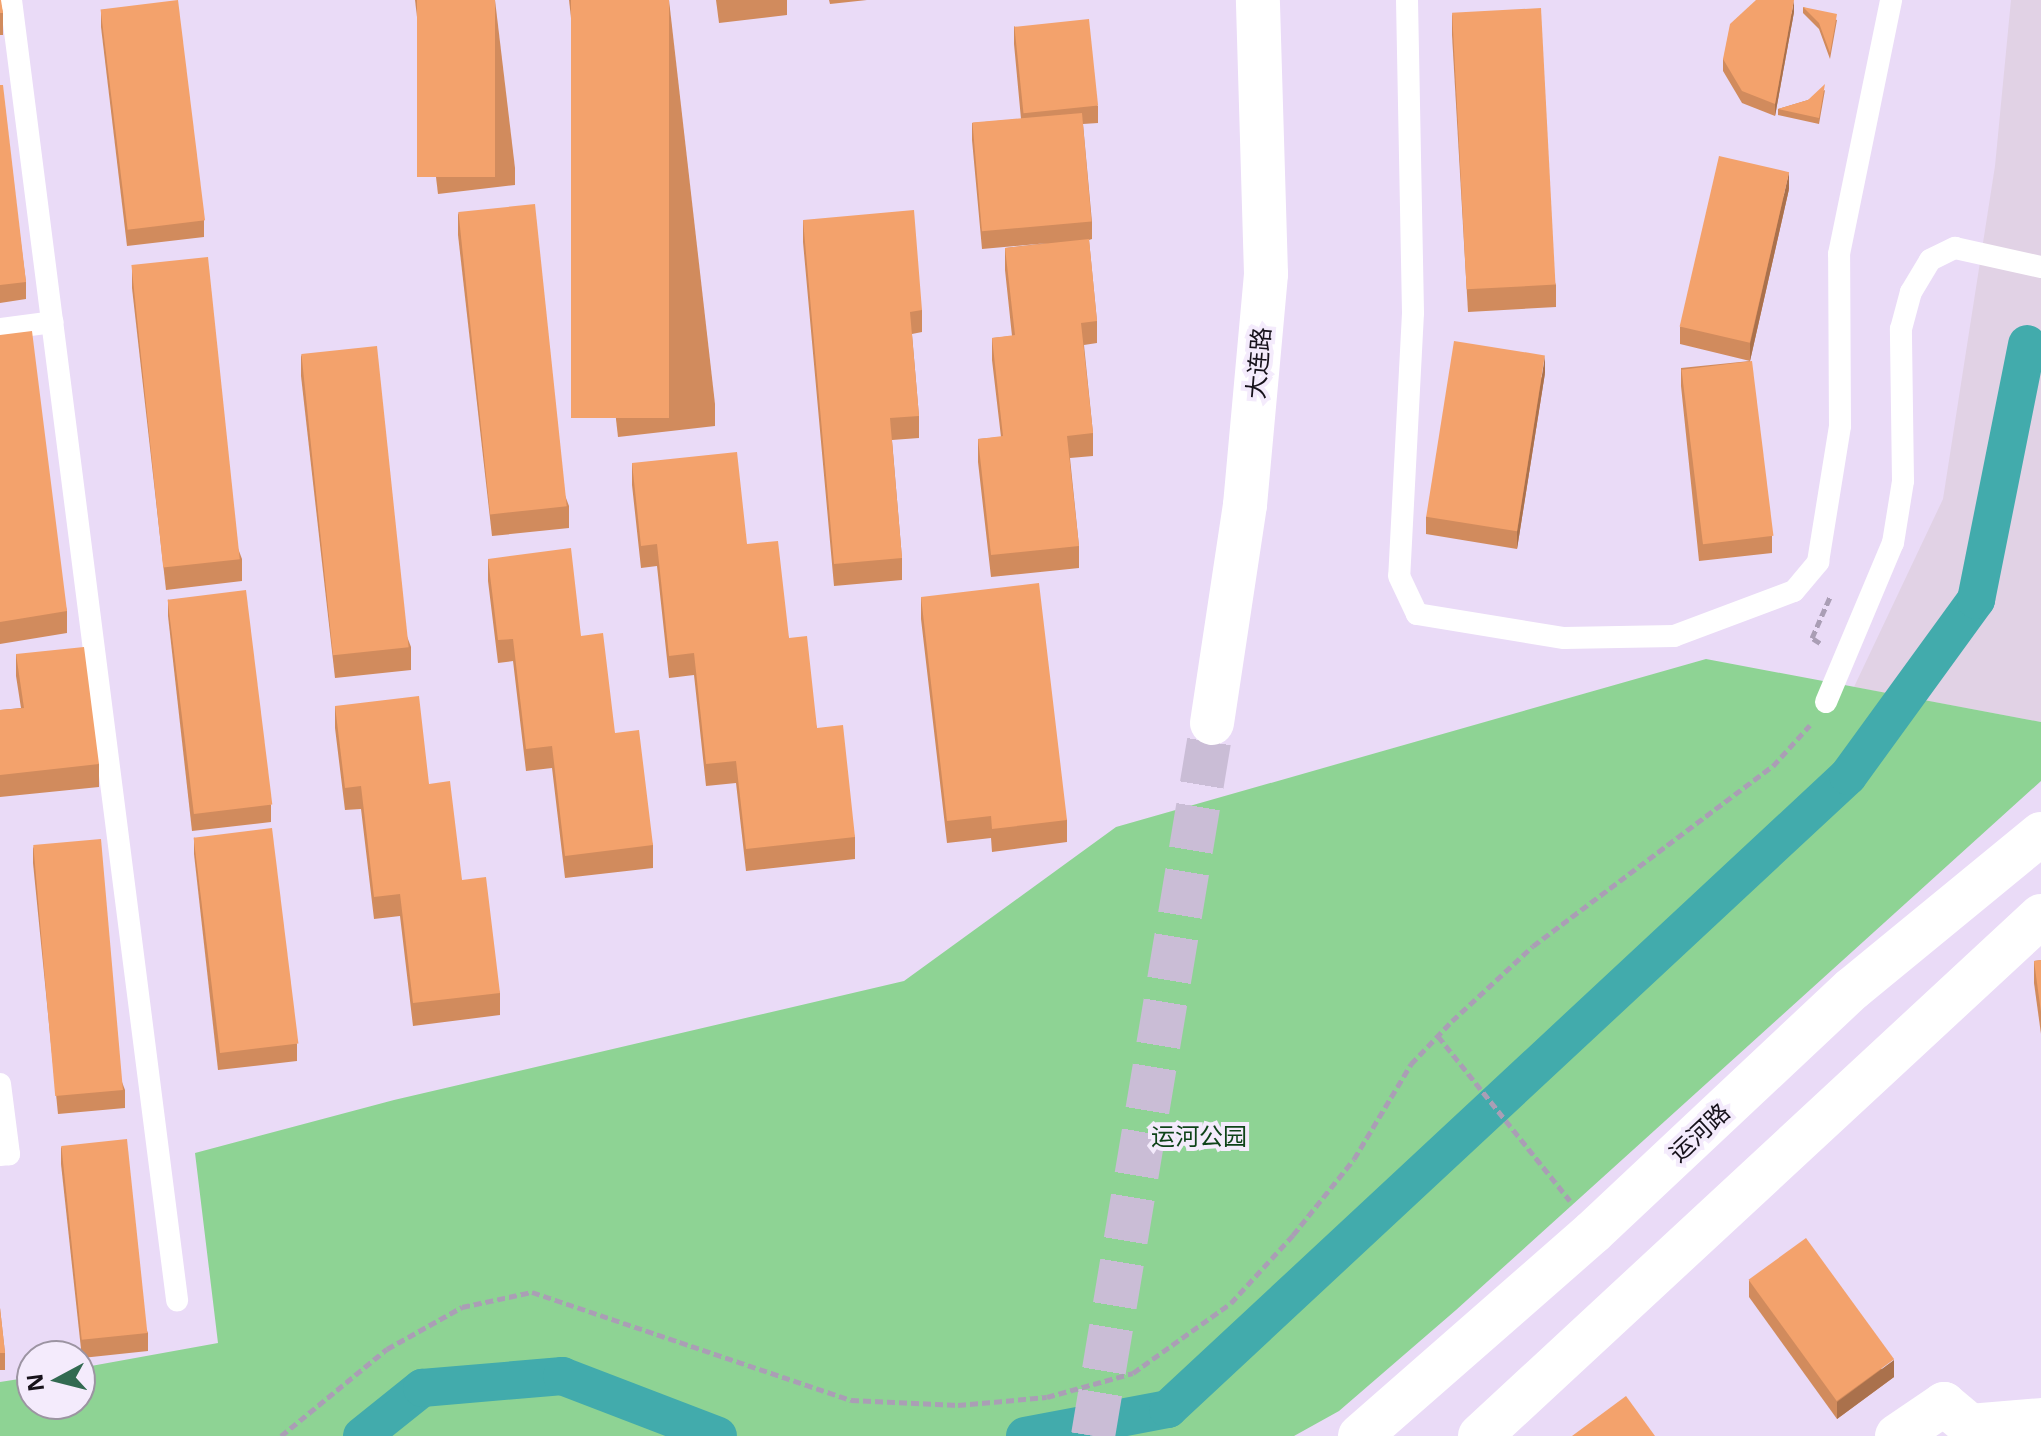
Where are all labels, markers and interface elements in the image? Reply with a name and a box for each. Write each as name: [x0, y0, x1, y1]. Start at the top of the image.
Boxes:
street label: 大连路: [1241, 326, 1275, 400]
street label: 运河路: [1663, 1097, 1735, 1167]
park label: 运河公园: [1151, 1122, 1247, 1150]
north arrow: [16, 1340, 96, 1420]
text: N: [18, 1372, 50, 1393]

